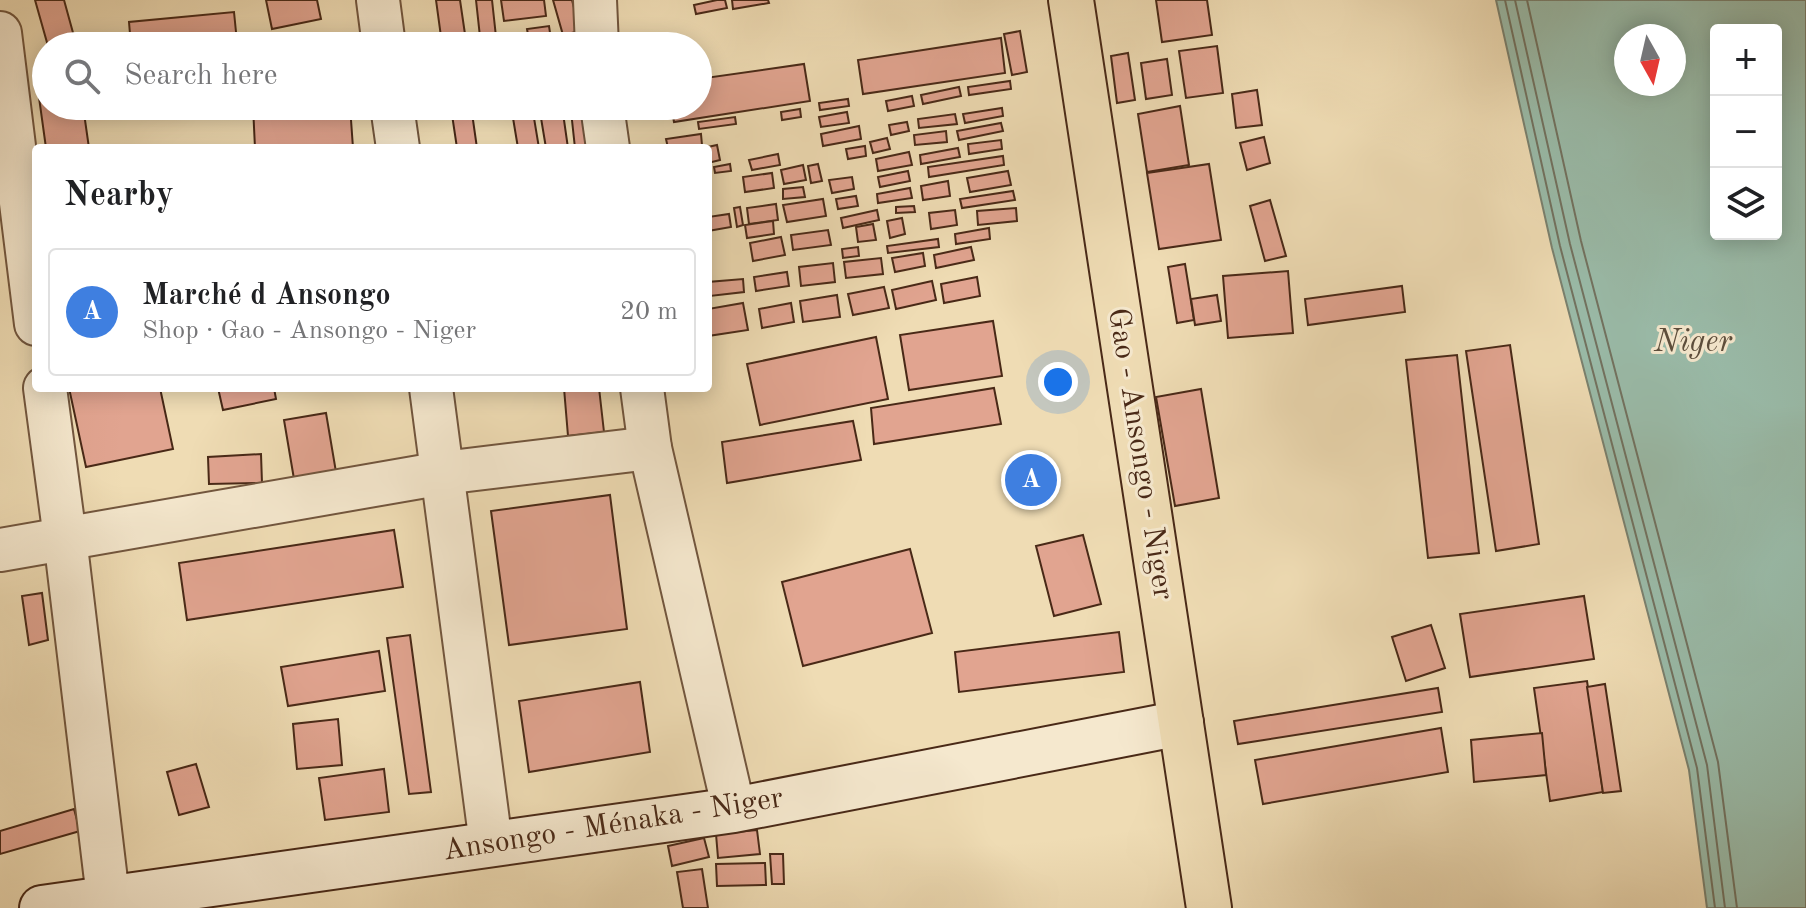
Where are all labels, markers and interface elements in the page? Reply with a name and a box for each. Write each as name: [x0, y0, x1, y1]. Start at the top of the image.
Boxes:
north arrow: [1614, 24, 1686, 96]
map controls: [1710, 24, 1782, 240]
button: +: [1710, 24, 1782, 96]
search box: [32, 32, 712, 120]
icon: search: [60, 54, 104, 98]
text: Search here: [124, 61, 278, 91]
button: −: [1710, 96, 1782, 168]
button: layers: [1710, 168, 1782, 240]
text: Nearby: [64, 179, 174, 213]
text: Marché d Ansongo: [142, 281, 391, 311]
text: A: [82, 299, 102, 325]
text: 20 m: [620, 299, 678, 325]
street label: Gao - Ansongo - Niger: [1102, 306, 1178, 602]
text: Shop · Gao - Ansongo - Niger: [142, 318, 476, 344]
water label: Niger: [1653, 327, 1733, 359]
your location: [1038, 362, 1078, 402]
pin: A: [1005, 450, 1057, 510]
street label: Ansongo - Ménaka - Niger: [441, 783, 785, 867]

